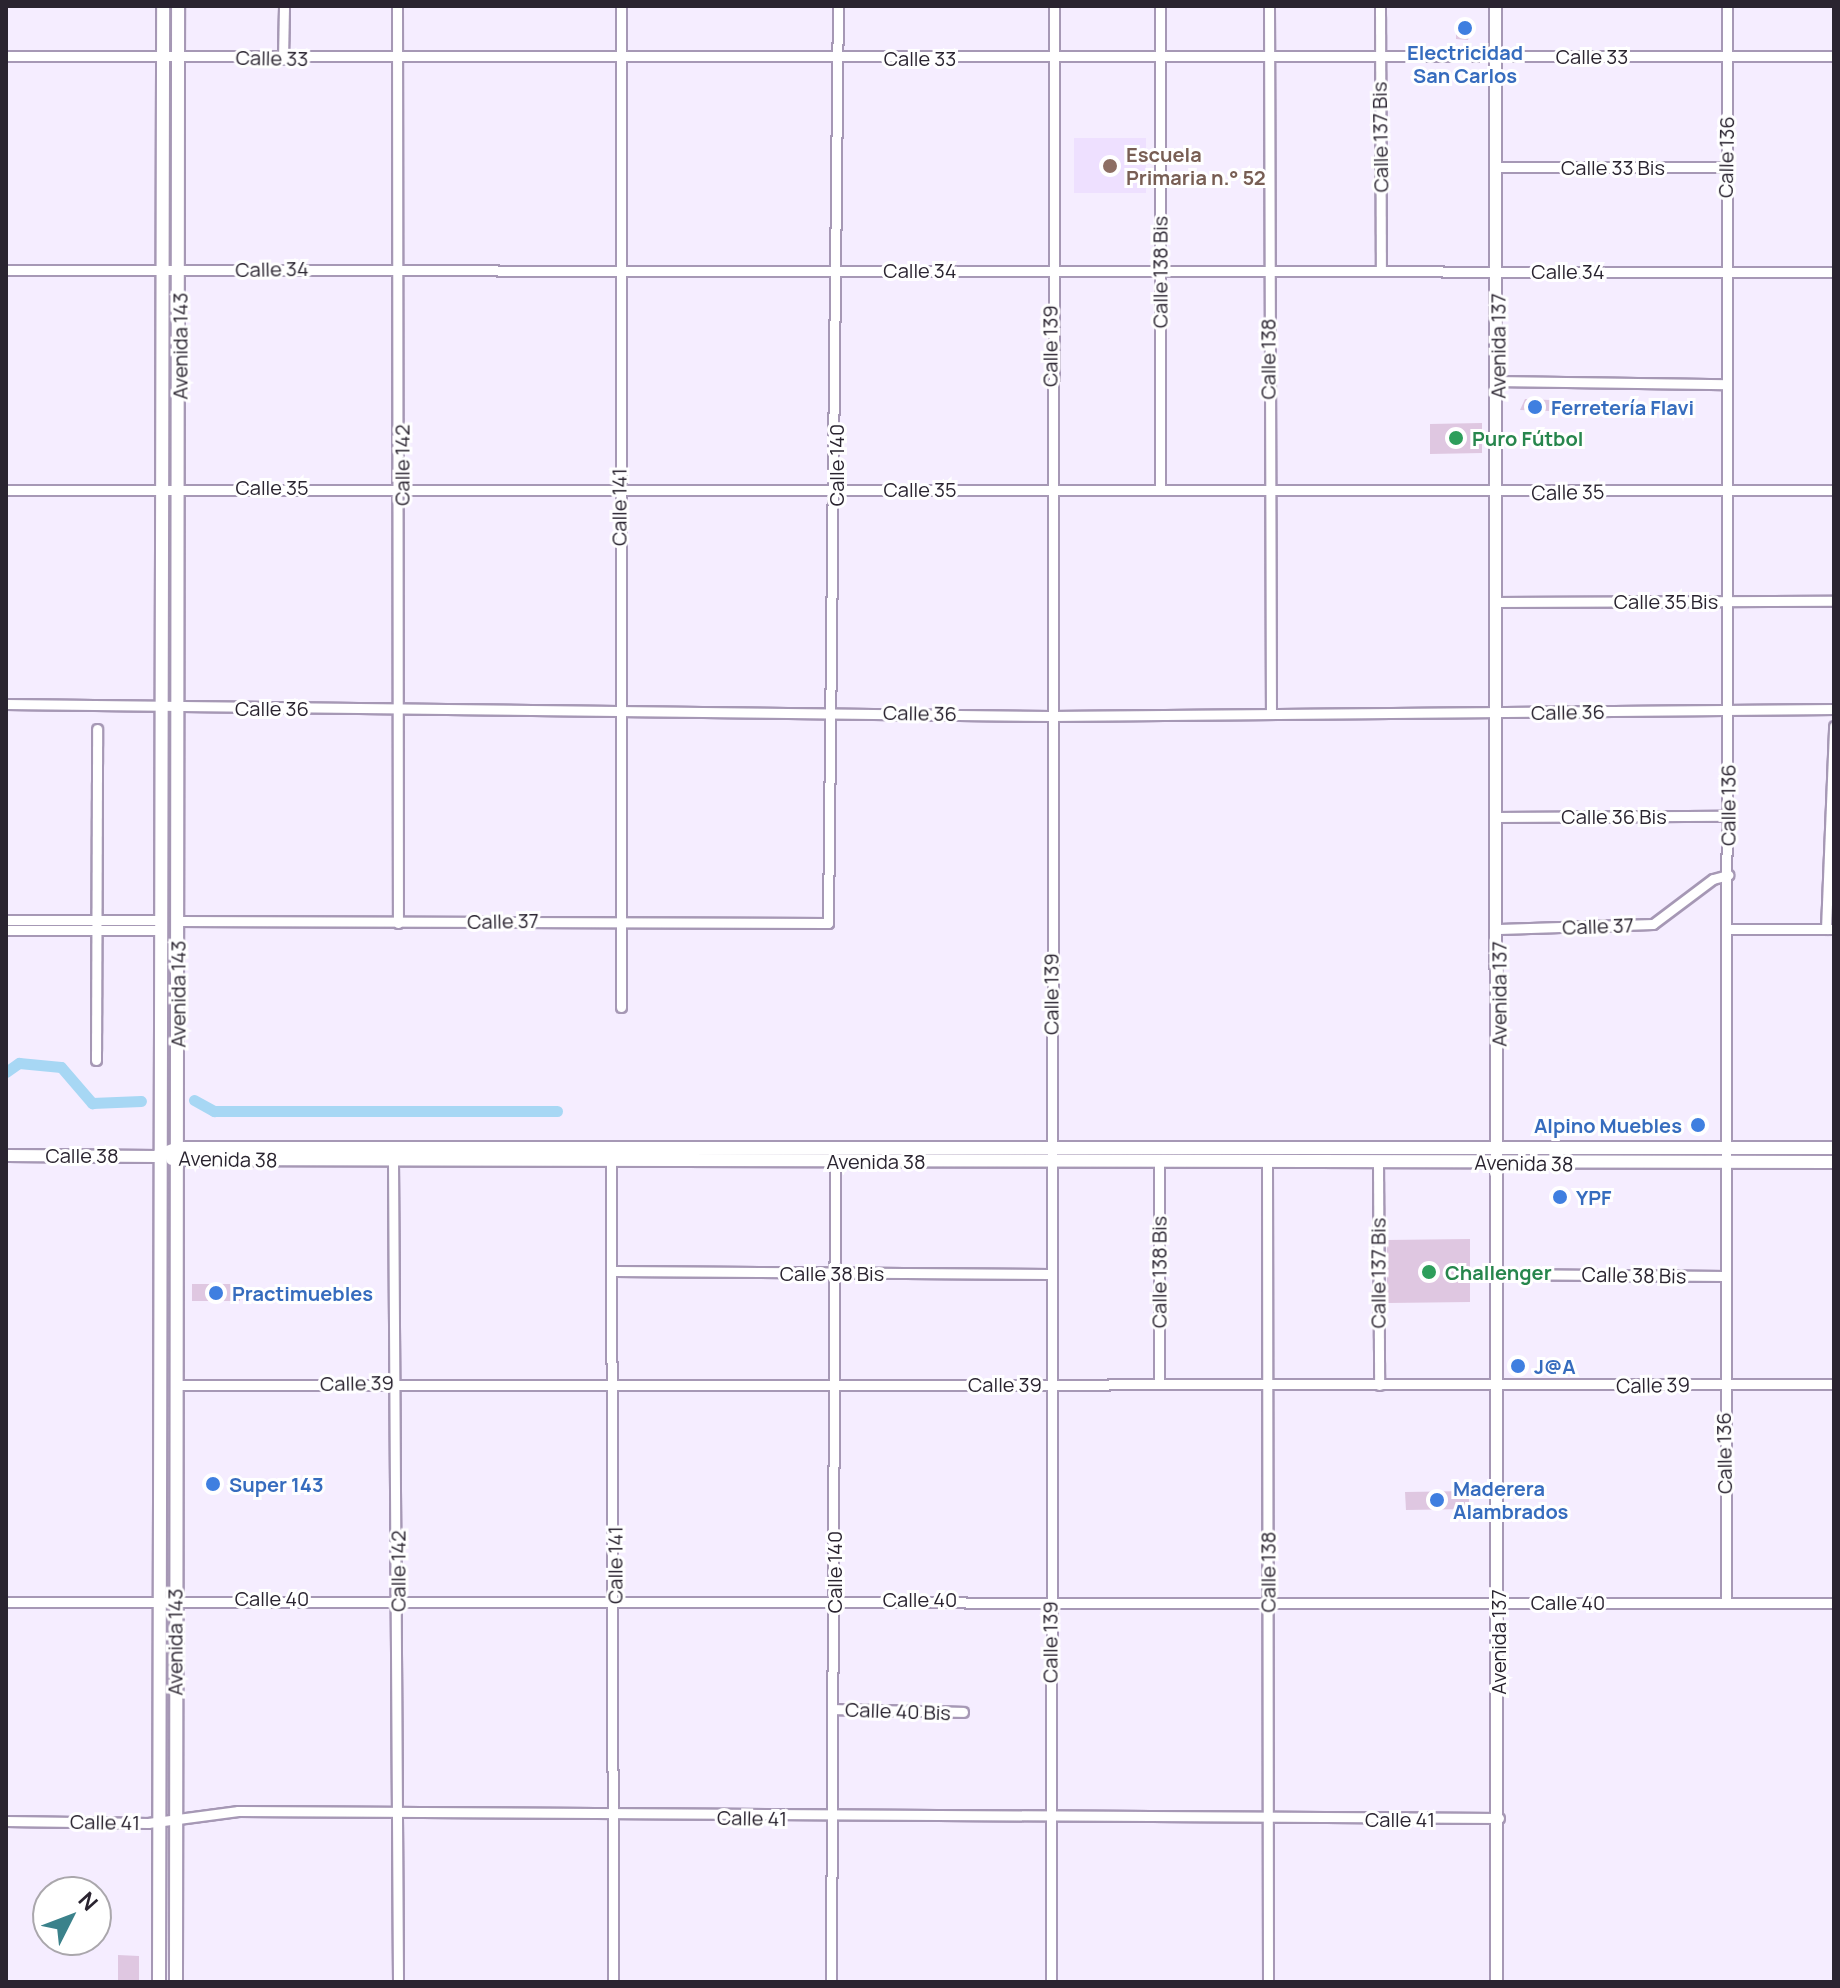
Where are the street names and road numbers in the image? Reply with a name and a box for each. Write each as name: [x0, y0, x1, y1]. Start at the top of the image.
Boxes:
street label: Calle 33: [1556, 44, 1628, 68]
street label: Calle 33: [236, 45, 308, 71]
street label: Calle 33: [884, 46, 956, 70]
street label: Calle 137 Bis: [1367, 81, 1393, 193]
street label: Calle 136: [1713, 116, 1739, 198]
street label: Calle 33 Bis: [1561, 155, 1665, 179]
street label: Calle 138 Bis: [1148, 216, 1172, 328]
street label: Calle 34: [235, 256, 309, 282]
street label: Calle 34: [883, 258, 957, 282]
street label: Calle 34: [1531, 259, 1605, 283]
street label: Avenida 143: [168, 292, 192, 400]
street label: Avenida 137: [1486, 293, 1510, 399]
street label: Calle 139: [1038, 305, 1062, 387]
street label: Calle 138: [1256, 319, 1280, 399]
street label: Calle 142: [390, 424, 414, 506]
street label: Calle 140: [824, 424, 848, 506]
street label: Calle 141: [607, 468, 631, 546]
street label: Calle 35: [235, 475, 309, 499]
street label: Calle 35: [883, 477, 957, 501]
street label: Calle 35: [1531, 479, 1605, 505]
street label: Calle 35 Bis: [1614, 589, 1718, 613]
street label: Calle 36: [235, 696, 309, 720]
street label: Calle 36: [1531, 699, 1605, 725]
street label: Calle 36: [883, 700, 957, 726]
street label: Calle 136: [1716, 764, 1740, 846]
street label: Calle 36 Bis: [1561, 804, 1667, 828]
street label: Calle 37: [467, 908, 539, 934]
street label: Calle 37: [1562, 913, 1634, 939]
street label: Avenida 143: [166, 940, 190, 1048]
street label: Avenida 137: [1487, 941, 1511, 1047]
street label: Calle 139: [1039, 953, 1063, 1035]
street label: Calle 38: [45, 1143, 119, 1167]
street label: Avenida 38: [178, 1146, 278, 1172]
street label: Avenida 38: [826, 1149, 926, 1173]
street label: Avenida 38: [1474, 1150, 1574, 1176]
street label: Calle 138 Bis: [1147, 1216, 1171, 1328]
street label: Calle 137 Bis: [1366, 1218, 1390, 1328]
street label: Calle 38 Bis: [780, 1261, 884, 1285]
street label: Calle 38 Bis: [1582, 1262, 1686, 1288]
street label: Calle 39: [320, 1370, 394, 1396]
street label: Calle 39: [968, 1372, 1042, 1396]
street label: Calle 39: [1616, 1372, 1690, 1398]
street label: Calle 136: [1711, 1412, 1737, 1494]
street label: Calle 141: [603, 1526, 627, 1604]
street label: Calle 142: [386, 1530, 410, 1612]
street label: Calle 140: [822, 1531, 846, 1613]
street label: Calle 138: [1256, 1532, 1280, 1612]
street label: Calle 40: [235, 1586, 309, 1610]
street label: Calle 40: [883, 1587, 957, 1611]
street label: Avenida 143: [163, 1588, 187, 1696]
street label: Avenida 137: [1486, 1589, 1510, 1695]
street label: Calle 40: [1531, 1590, 1605, 1614]
street label: Calle 139: [1038, 1601, 1062, 1683]
street label: Calle 40 Bis: [845, 1697, 951, 1725]
street label: Calle 41: [717, 1805, 787, 1831]
street label: Calle 41: [1365, 1807, 1435, 1831]
street label: Calle 41: [70, 1809, 140, 1835]

